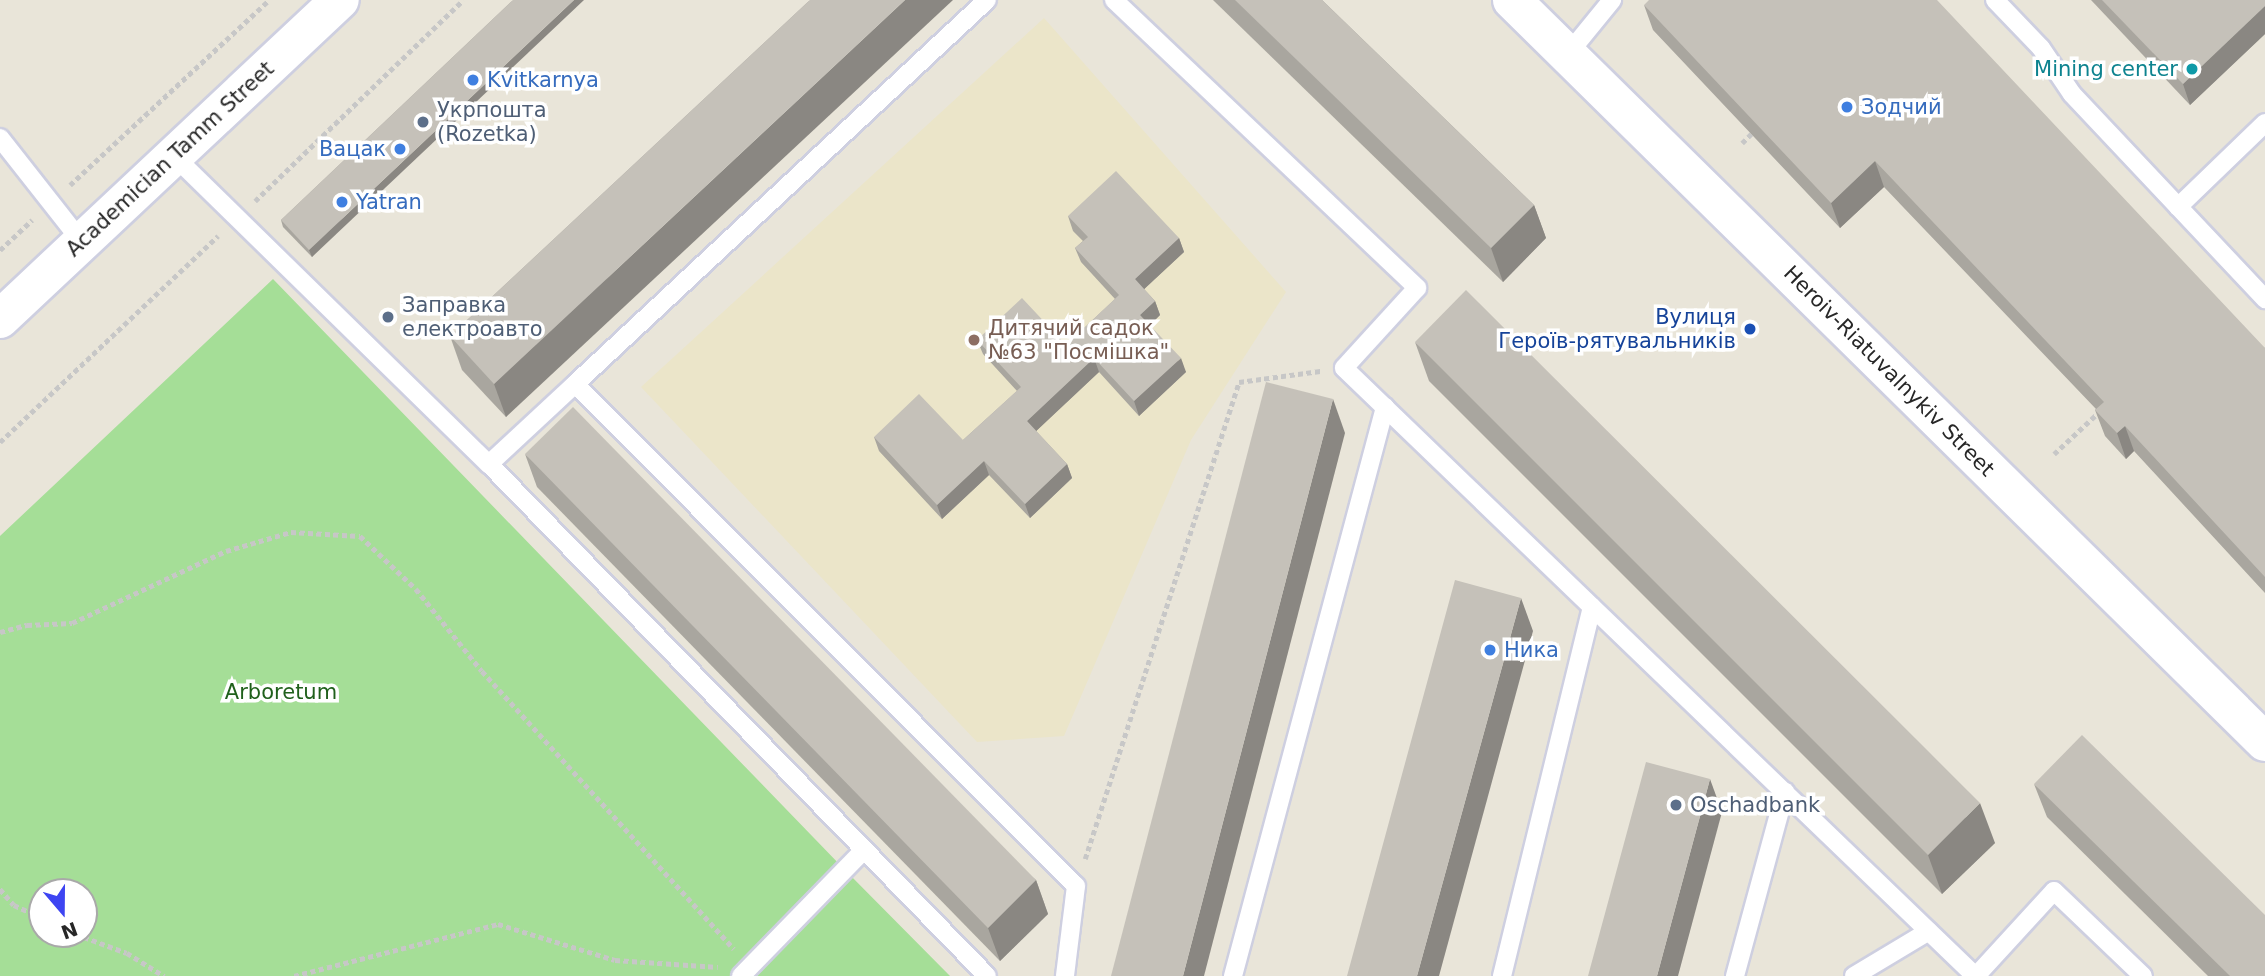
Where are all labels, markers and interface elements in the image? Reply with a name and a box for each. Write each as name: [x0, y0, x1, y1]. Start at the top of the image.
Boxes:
street label: Academician Tamm Street: [61, 56, 279, 262]
place label: Mining center: [2034, 56, 2178, 82]
marker: Mining center: [2184, 61, 2200, 77]
place label: Kvitkarnya: [487, 67, 599, 93]
marker: Kvitkarnya: [465, 72, 481, 88]
place label: Зодчий: [1861, 94, 1942, 120]
place label: Укрпошта (Rozetka): [437, 97, 547, 147]
marker: Зодчий: [1839, 99, 1855, 115]
marker: Укрпошта (Rozetka): [415, 114, 431, 130]
place label: Вацак: [319, 136, 386, 162]
marker: Вацак: [392, 141, 408, 157]
place label: Yatran: [356, 189, 422, 215]
marker: Yatran: [334, 194, 350, 210]
street label: Heroiv-Riatuvalnykiv Street: [1778, 260, 2000, 482]
place label: Заправка електроавто: [402, 292, 543, 342]
place label: Вулиця Героїв-рятувальників: [1498, 304, 1736, 354]
marker: Заправка електроавто: [380, 309, 396, 325]
place label: Дитячий садок №63 "Посмішка": [988, 315, 1169, 365]
marker: Вулиця Героїв-рятувальників: [1742, 321, 1758, 337]
marker: Дитячий садок №63 "Посмішка": [966, 332, 982, 348]
place label: Ника: [1504, 637, 1559, 663]
marker: Ника: [1482, 642, 1498, 658]
park label: Arboretum: [225, 679, 337, 705]
place label: Oschadbank: [1690, 792, 1820, 818]
marker: Oschadbank: [1668, 797, 1684, 813]
north arrow: [28, 878, 98, 948]
text: N: [58, 918, 81, 944]

